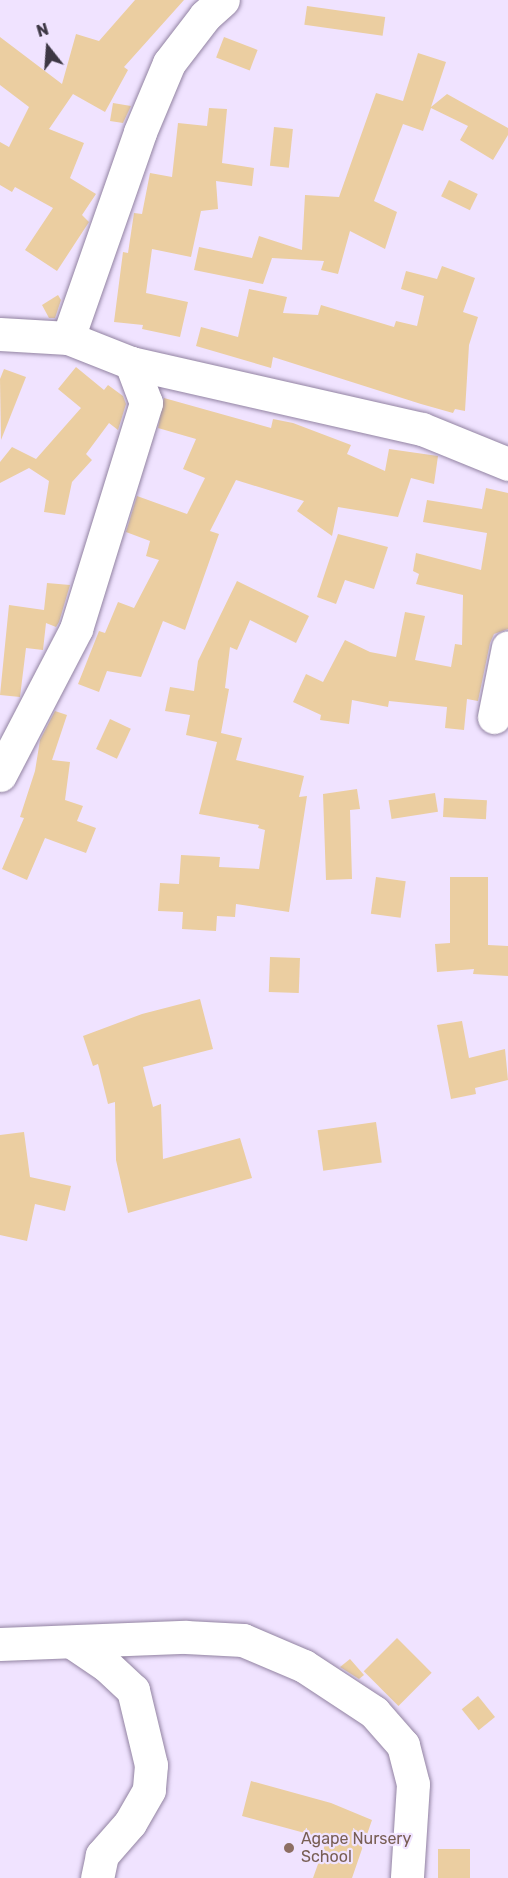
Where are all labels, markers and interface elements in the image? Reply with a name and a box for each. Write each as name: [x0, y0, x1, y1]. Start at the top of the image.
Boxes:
north arrow: [18, 18, 78, 78]
text: N: [34, 20, 51, 41]
place label: Agape Nursery School: [301, 1829, 411, 1867]
marker: Agape Nursery School: [282, 1841, 296, 1855]

